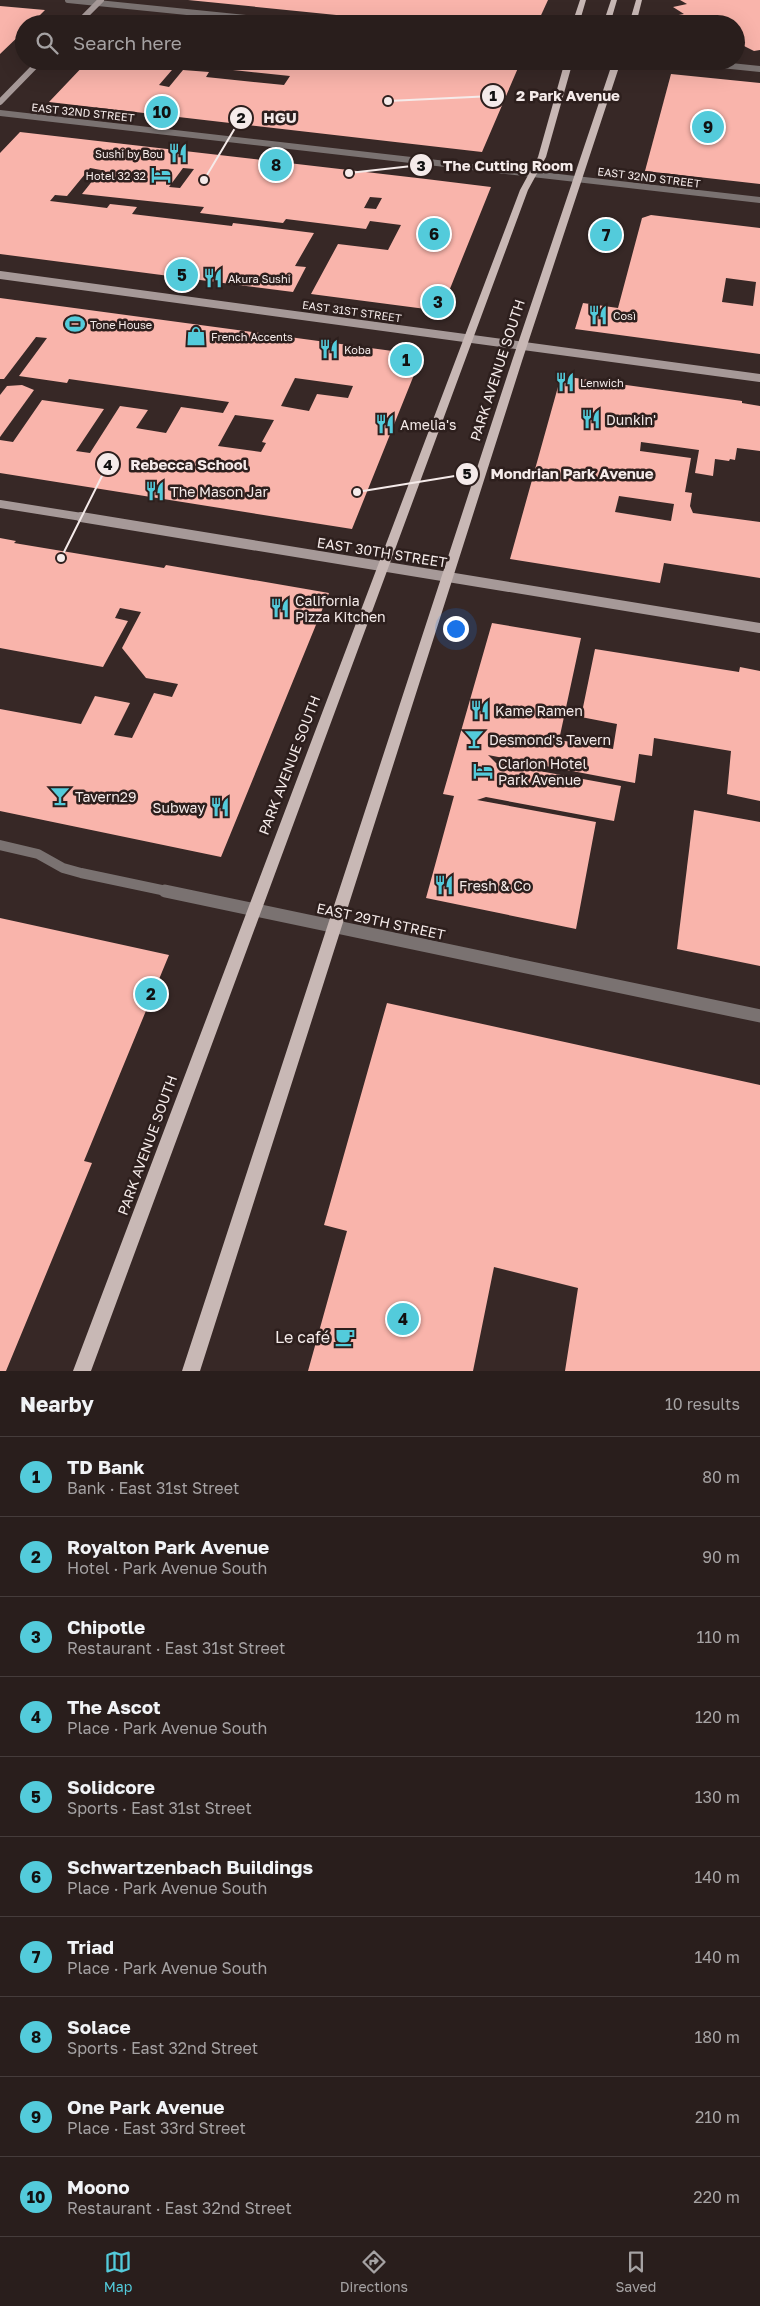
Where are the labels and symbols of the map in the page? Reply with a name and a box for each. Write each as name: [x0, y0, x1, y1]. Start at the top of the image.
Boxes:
callout: 2 Park Avenue: [481, 81, 630, 111]
text: 1: [489, 86, 497, 104]
text: 2 Park Avenue: [516, 86, 620, 104]
pin: 10: [146, 93, 178, 131]
street label: EAST 32ND STREET: [31, 100, 135, 124]
callout: HGU: [228, 103, 307, 133]
text: 2: [236, 108, 246, 126]
text: HGU: [263, 108, 297, 126]
pin: 9: [692, 108, 724, 146]
restaurant icon: Sushi by Bou: [167, 142, 189, 164]
pin: 8: [260, 146, 292, 184]
place label: Sushi by Bou: [95, 147, 163, 160]
callout: The Cutting Room: [408, 150, 584, 180]
text: 3: [416, 156, 426, 174]
text: The Cutting Room: [443, 156, 573, 174]
hotel icon: Hotel 32 32: [150, 164, 172, 186]
street label: EAST 32ND STREET: [597, 164, 701, 190]
place label: Hotel 32 32: [86, 169, 146, 182]
pin: 6: [418, 215, 450, 253]
pin: 7: [590, 216, 622, 254]
pin: 5: [166, 256, 198, 294]
restaurant icon: Akura Sushi: [202, 267, 224, 289]
place label: Akura Sushi: [228, 272, 291, 285]
pin: 3: [422, 283, 454, 321]
street label: PARK AVENUE SOUTH: [466, 297, 528, 443]
street label: EAST 31ST STREET: [301, 298, 403, 324]
restaurant icon: Così: [587, 304, 609, 326]
place label: Così: [613, 309, 636, 322]
sports icon: Tone House: [64, 313, 86, 335]
place label: Tone House: [90, 318, 152, 331]
shop icon: French Accents: [185, 325, 207, 347]
place label: French Accents: [211, 330, 293, 343]
restaurant icon: Koba: [318, 338, 340, 360]
pin: 1: [390, 341, 422, 379]
place label: Koba: [344, 343, 371, 356]
restaurant icon: Lenwich: [554, 371, 576, 393]
place label: Lenwich: [580, 376, 624, 389]
restaurant icon: Dunkin': [580, 408, 602, 430]
place label: Dunkin': [606, 411, 656, 428]
restaurant icon: Amelia's: [374, 413, 396, 435]
place label: Amelia's: [400, 416, 456, 433]
callout: Rebecca School: [96, 449, 258, 479]
text: 4: [103, 455, 113, 473]
text: Rebecca School: [130, 455, 248, 473]
callout: Mondrian Park Avenue: [455, 459, 663, 489]
text: 5: [462, 464, 472, 482]
text: Mondrian Park Avenue: [490, 464, 654, 482]
restaurant icon: The Mason Jar: [144, 480, 166, 502]
place label: The Mason Jar: [170, 483, 268, 500]
street label: EAST 30TH STREET: [316, 533, 449, 571]
place label: California Pizza Kitchen: [295, 592, 386, 625]
restaurant icon: California Pizza Kitchen: [269, 597, 291, 619]
your location: [443, 616, 469, 642]
street label: PARK AVENUE SOUTH: [255, 693, 323, 837]
restaurant icon: Kame Ramen: [469, 699, 491, 721]
place label: Kame Ramen: [495, 702, 583, 719]
bar icon: Desmond's Tavern: [463, 728, 485, 750]
place label: Desmond's Tavern: [489, 731, 611, 748]
place label: Clarion Hotel Park Avenue: [498, 755, 587, 788]
hotel icon: Clarion Hotel Park Avenue: [472, 760, 494, 782]
bar icon: Tavern29: [49, 785, 71, 807]
place label: Tavern29: [75, 788, 136, 805]
restaurant icon: Subway: [209, 796, 231, 818]
place label: Subway: [153, 799, 205, 816]
restaurant icon: Fresh & Co: [433, 874, 455, 896]
place label: Fresh & Co: [459, 877, 531, 894]
street label: EAST 29TH STREET: [315, 899, 447, 943]
pin: 2: [135, 975, 167, 1013]
street label: PARK AVENUE SOUTH: [114, 1073, 180, 1217]
pin: 4: [387, 1300, 419, 1338]
cafe icon: Le café: [334, 1326, 356, 1348]
place label: Le café: [275, 1327, 330, 1347]

